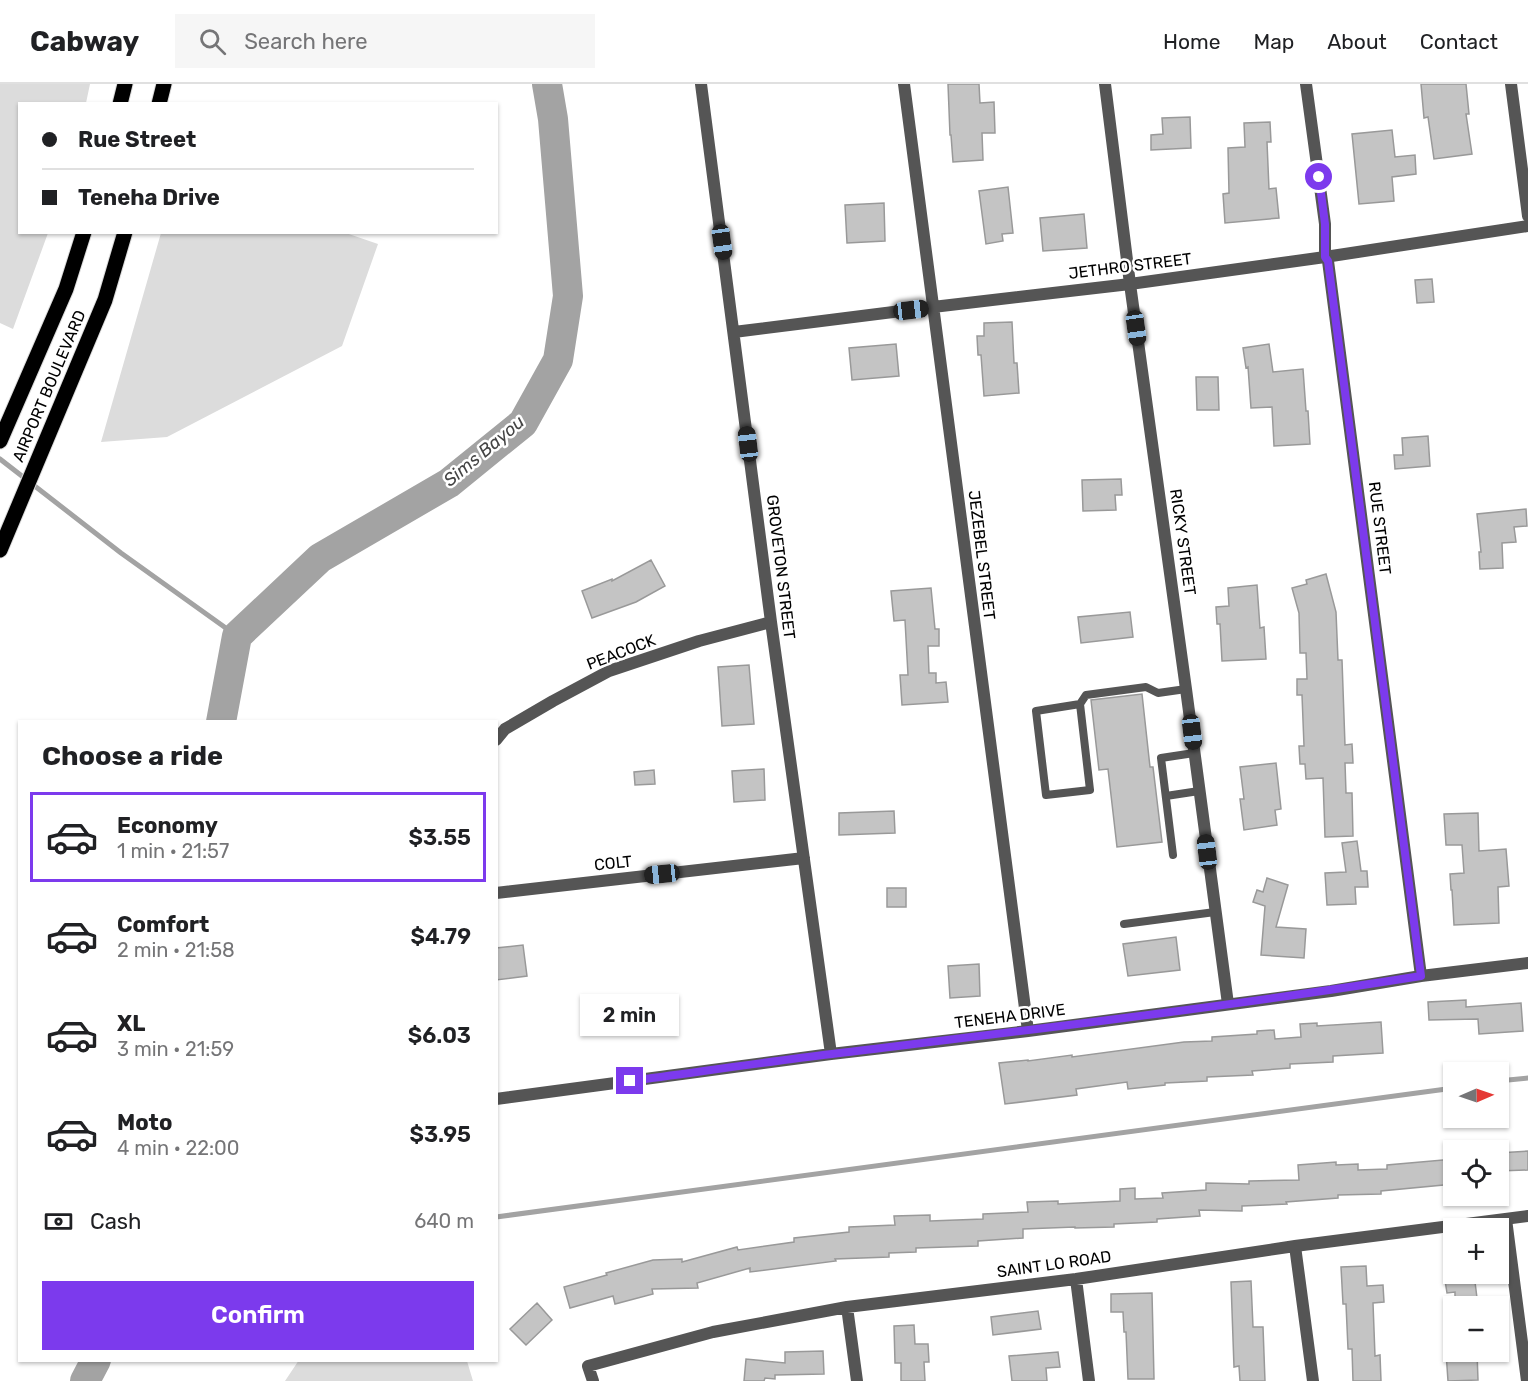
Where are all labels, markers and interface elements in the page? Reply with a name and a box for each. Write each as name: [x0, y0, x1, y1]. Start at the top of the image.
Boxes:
search box: [175, 14, 595, 68]
text: Cabway: [30, 25, 139, 58]
icon: search: [196, 25, 229, 58]
text: Search here: [244, 28, 368, 55]
text: Home: [1163, 29, 1220, 54]
text: Map: [1253, 29, 1294, 54]
text: About: [1327, 29, 1387, 54]
text: Contact: [1420, 29, 1498, 54]
text: Rue Street: [78, 126, 196, 153]
route start: [1305, 163, 1332, 190]
text: Teneha Drive: [78, 184, 220, 211]
car: [711, 223, 733, 261]
street label: JETHRO STREET: [1067, 249, 1193, 283]
car: [892, 299, 930, 321]
street label: AIRPORT BOULEVARD: [8, 307, 90, 465]
car: [1125, 309, 1147, 347]
water label: Sims Bayou: [439, 411, 529, 491]
car: [737, 425, 759, 463]
street label: RUE STREET: [1365, 480, 1395, 576]
street label: RICKY STREET: [1166, 488, 1200, 596]
street label: JEZEBEL STREET: [965, 489, 999, 621]
street label: GROVETON STREET: [763, 494, 799, 640]
street label: PEACOCK: [584, 630, 658, 674]
car: [1181, 713, 1203, 751]
text: Choose a ride: [42, 740, 223, 772]
icon: car: [45, 810, 99, 864]
text: Economy: [117, 812, 218, 839]
text: $3.55: [409, 824, 471, 851]
car: [1196, 833, 1218, 871]
text: 1 min · 21:57: [117, 839, 229, 863]
street label: COLT: [593, 852, 633, 874]
car: [643, 863, 681, 885]
icon: car: [45, 909, 99, 963]
text: Comfort: [117, 911, 209, 938]
text: $4.79: [411, 923, 471, 950]
text: 2 min · 21:58: [117, 938, 235, 962]
callout: 2 min: [580, 994, 680, 1036]
street label: TENEHA DRIVE: [954, 1000, 1066, 1032]
text: 2 min: [603, 1003, 656, 1027]
icon: car: [45, 1008, 99, 1062]
text: XL: [117, 1010, 145, 1037]
text: $6.03: [408, 1022, 471, 1049]
text: 3 min · 21:59: [117, 1037, 234, 1061]
north arrow: [1443, 1062, 1509, 1128]
map controls: [1443, 1062, 1509, 1362]
route end: [616, 1067, 643, 1094]
icon: car: [45, 1107, 99, 1161]
text: Moto: [117, 1109, 172, 1136]
text: $3.95: [410, 1121, 471, 1148]
text: 4 min · 22:00: [117, 1136, 239, 1160]
button: locate: [1443, 1140, 1509, 1206]
icon: cash: [42, 1205, 75, 1238]
text: Cash: [90, 1208, 141, 1235]
text: 640 m: [414, 1209, 474, 1233]
button: +: [1443, 1218, 1509, 1284]
street label: SAINT LO ROAD: [996, 1247, 1112, 1281]
button: Confirm: [42, 1281, 474, 1350]
button: −: [1443, 1296, 1509, 1362]

